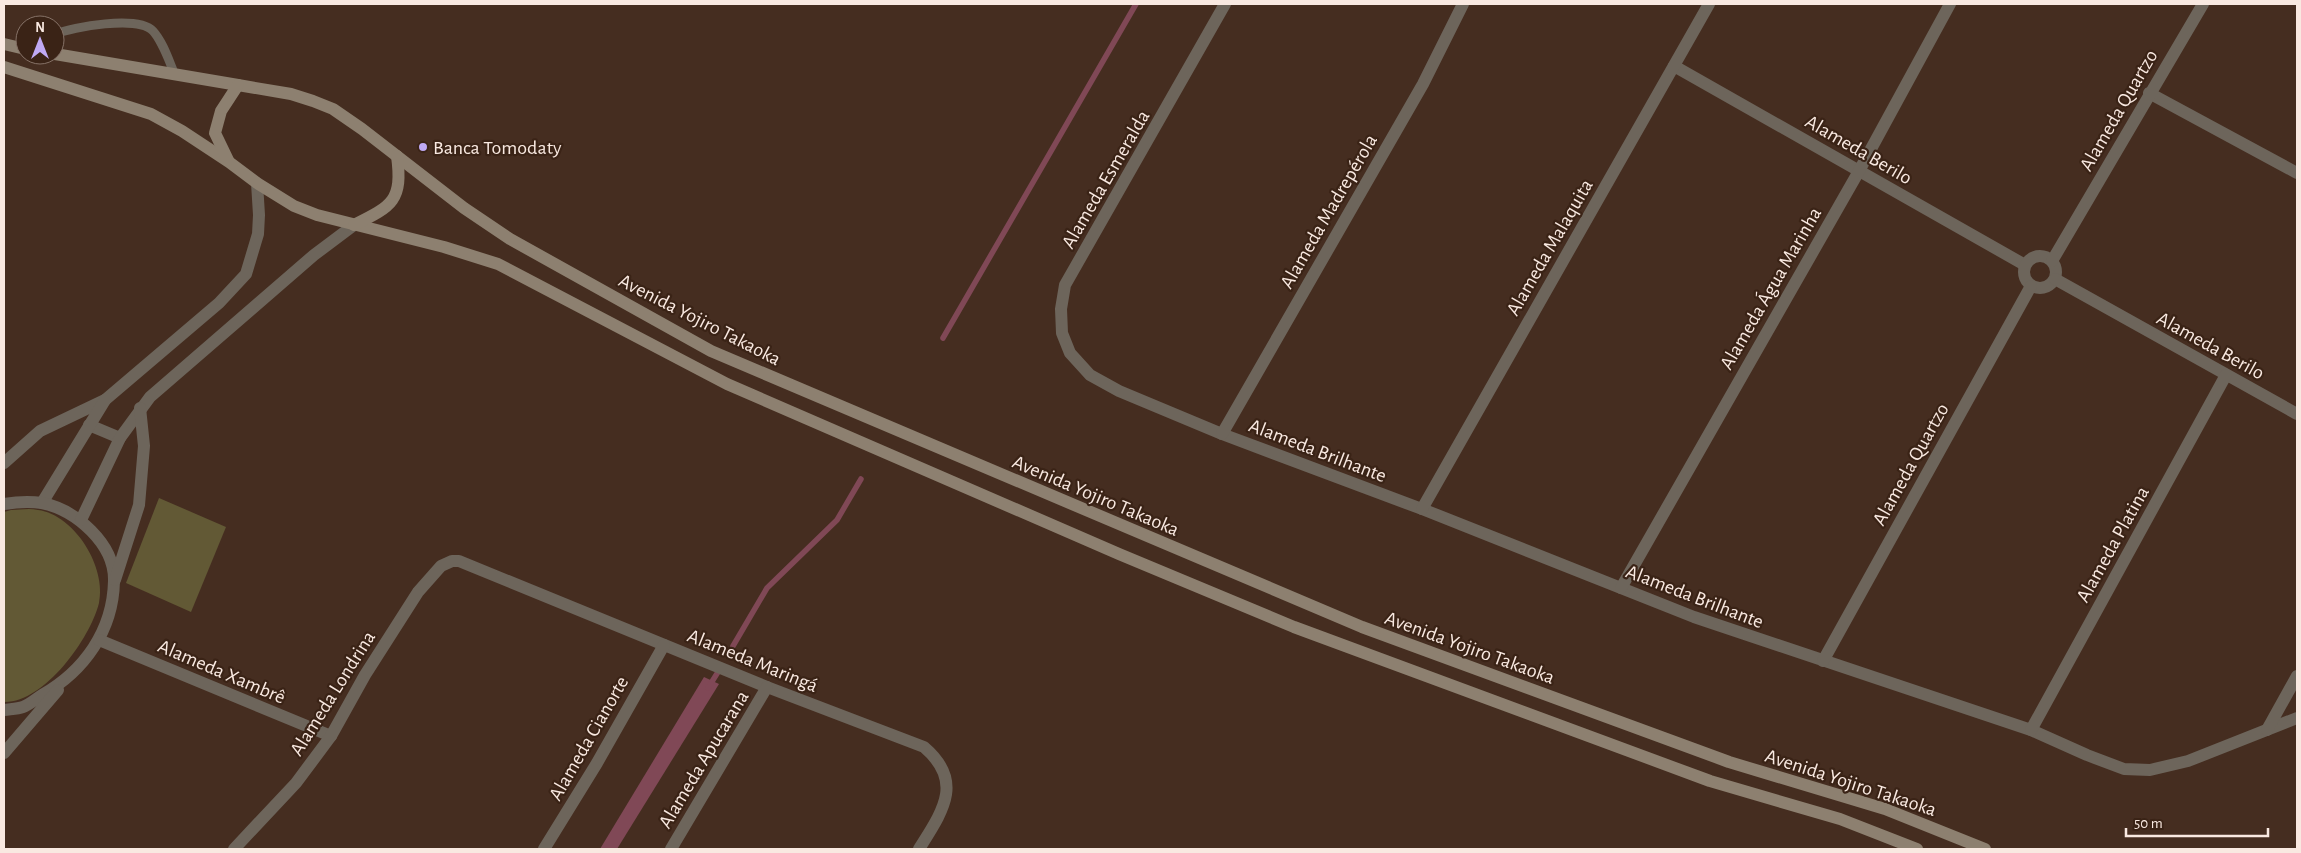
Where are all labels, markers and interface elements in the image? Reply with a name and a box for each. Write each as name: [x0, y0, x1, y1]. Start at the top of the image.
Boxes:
north arrow: [15, 15, 65, 65]
text: N: [35, 21, 45, 35]
street label: Alameda Quartzo: [2076, 46, 2162, 175]
street label: Alameda Esmeralda: [1058, 107, 1154, 252]
street label: Alameda Berilo: [1802, 111, 1915, 188]
street label: Alameda Madrepérola: [1277, 131, 1381, 292]
place label: Banca Tomodaty: [433, 138, 562, 158]
marker: Banca Tomodaty: [417, 141, 429, 153]
street label: Alameda Malaquita: [1503, 176, 1597, 319]
street label: Alameda Água Marinha: [1715, 204, 1825, 373]
street label: Avenida Yojiro Takaoka: [615, 270, 784, 369]
street label: Alameda Berilo: [2153, 308, 2268, 384]
street label: Alameda Quartzo: [1869, 400, 1953, 529]
street label: Alameda Brilhante: [1246, 416, 1389, 486]
street label: Avenida Yojiro Takaoka: [1009, 452, 1182, 540]
street label: Alameda Platina: [2073, 483, 2153, 606]
street label: Alameda Brilhante: [1623, 562, 1766, 632]
street label: Avenida Yojiro Takaoka: [1382, 608, 1557, 688]
street label: Alameda Maringá: [685, 626, 821, 696]
street label: Alameda Londrina: [287, 628, 379, 759]
street label: Alameda Xambrê: [155, 636, 288, 708]
street label: Alameda Cianorte: [545, 673, 632, 804]
street label: Alameda Apucarana: [655, 687, 753, 832]
street label: Avenida Yojiro Takaoka: [1763, 746, 1939, 820]
scale bar: [2126, 806, 2268, 838]
text: 50 m: [2134, 816, 2163, 831]

